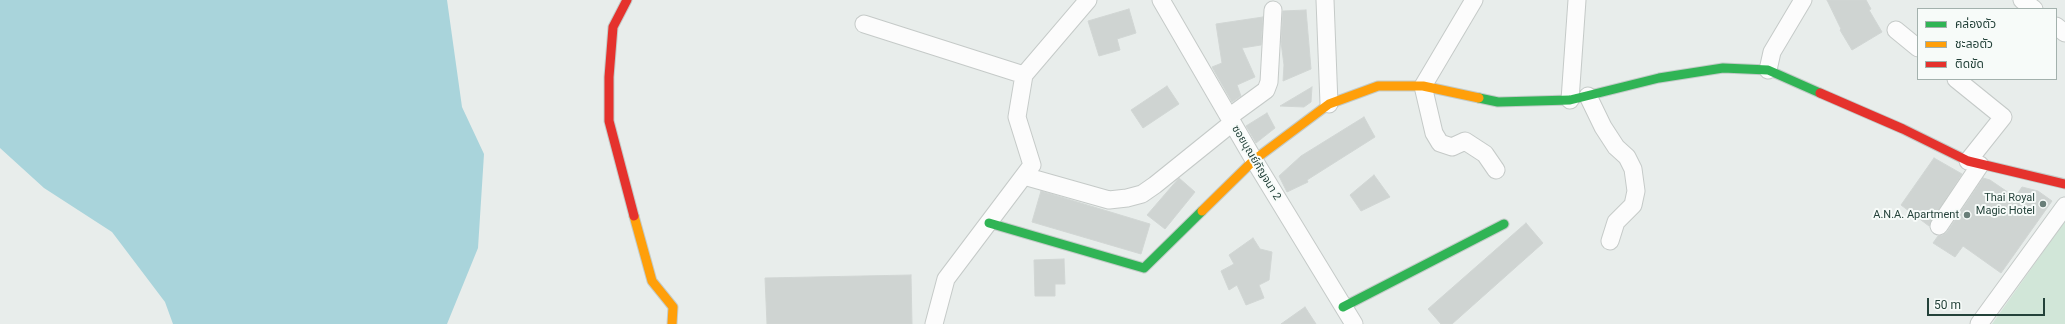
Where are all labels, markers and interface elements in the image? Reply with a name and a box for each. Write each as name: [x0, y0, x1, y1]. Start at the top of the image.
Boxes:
legend: [1917, 8, 2057, 80]
text: คล่องตัว: [1955, 17, 1996, 31]
text: ชะลอตัว: [1955, 37, 1993, 51]
text: ติดขัด: [1955, 57, 1984, 71]
street label: ซอยบุณย์กัญจนา 2: [1229, 123, 1283, 203]
place label: Thai Royal Magic Hotel: [1976, 191, 2035, 217]
marker: Thai Royal Magic Hotel: [2038, 199, 2048, 209]
place label: A.N.A. Apartment: [1873, 208, 1959, 222]
marker: A.N.A. Apartment: [1962, 210, 1972, 220]
scale bar: [1929, 290, 2047, 316]
text: 50 m: [1934, 298, 1961, 312]

